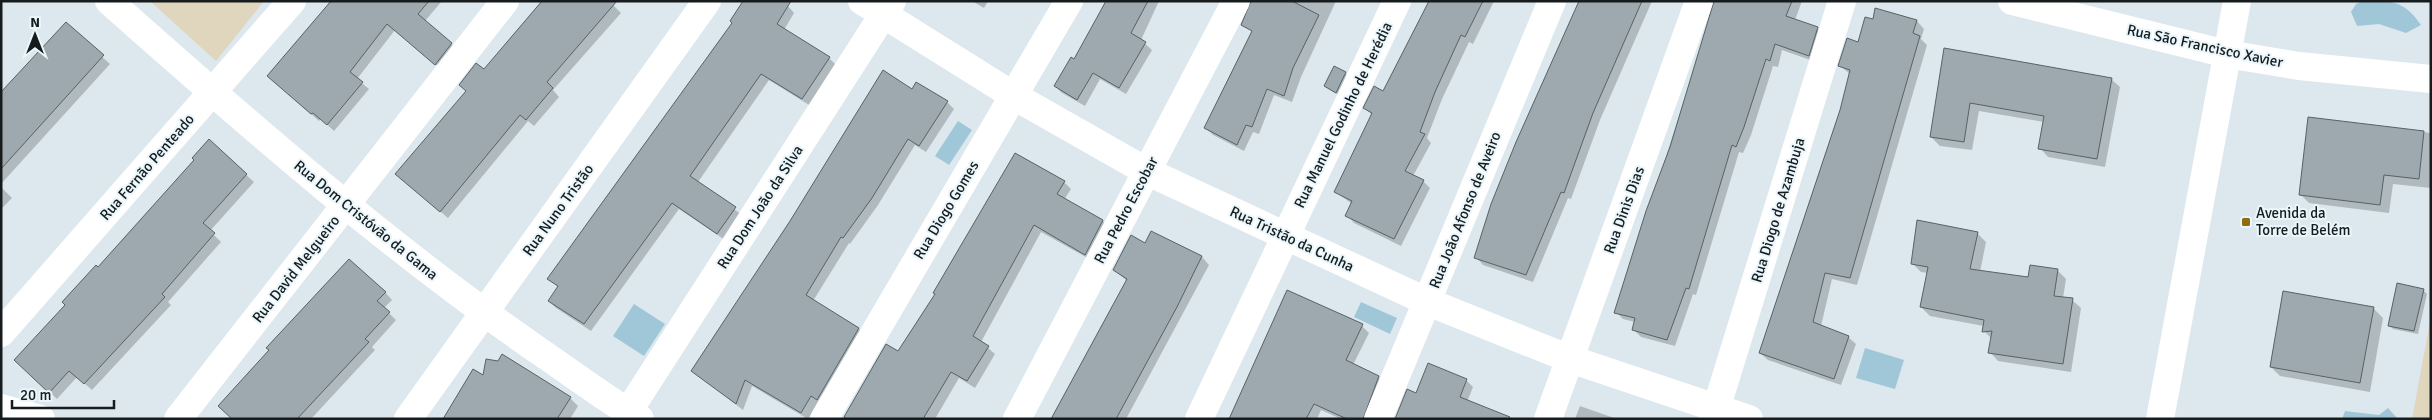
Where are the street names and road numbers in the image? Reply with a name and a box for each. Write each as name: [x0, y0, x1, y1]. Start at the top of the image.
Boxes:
street label: Rua Manuel Godinho de Herédia: [1290, 19, 1396, 211]
street label: Rua São Francisco Xavier: [2125, 21, 2285, 71]
street label: Rua Fernão Penteado: [96, 110, 198, 224]
street label: Rua João Afonso de Aveiro: [1425, 129, 1505, 291]
street label: Rua Diogo de Azambuja: [1747, 135, 1809, 285]
street label: Rua Dom João da Silva: [713, 142, 807, 272]
street label: Rua Pedro Escobar: [1090, 153, 1162, 267]
street label: Rua Dom Cristóvão da Gama: [290, 156, 442, 284]
street label: Rua Diogo Gomes: [909, 157, 983, 263]
street label: Rua Nuno Tristão: [519, 160, 597, 259]
street label: Rua Dinis Dias: [1600, 163, 1648, 256]
street label: Rua Tristão da Cunha: [1227, 202, 1357, 276]
street label: Rua David Melgueiro: [248, 212, 344, 326]

